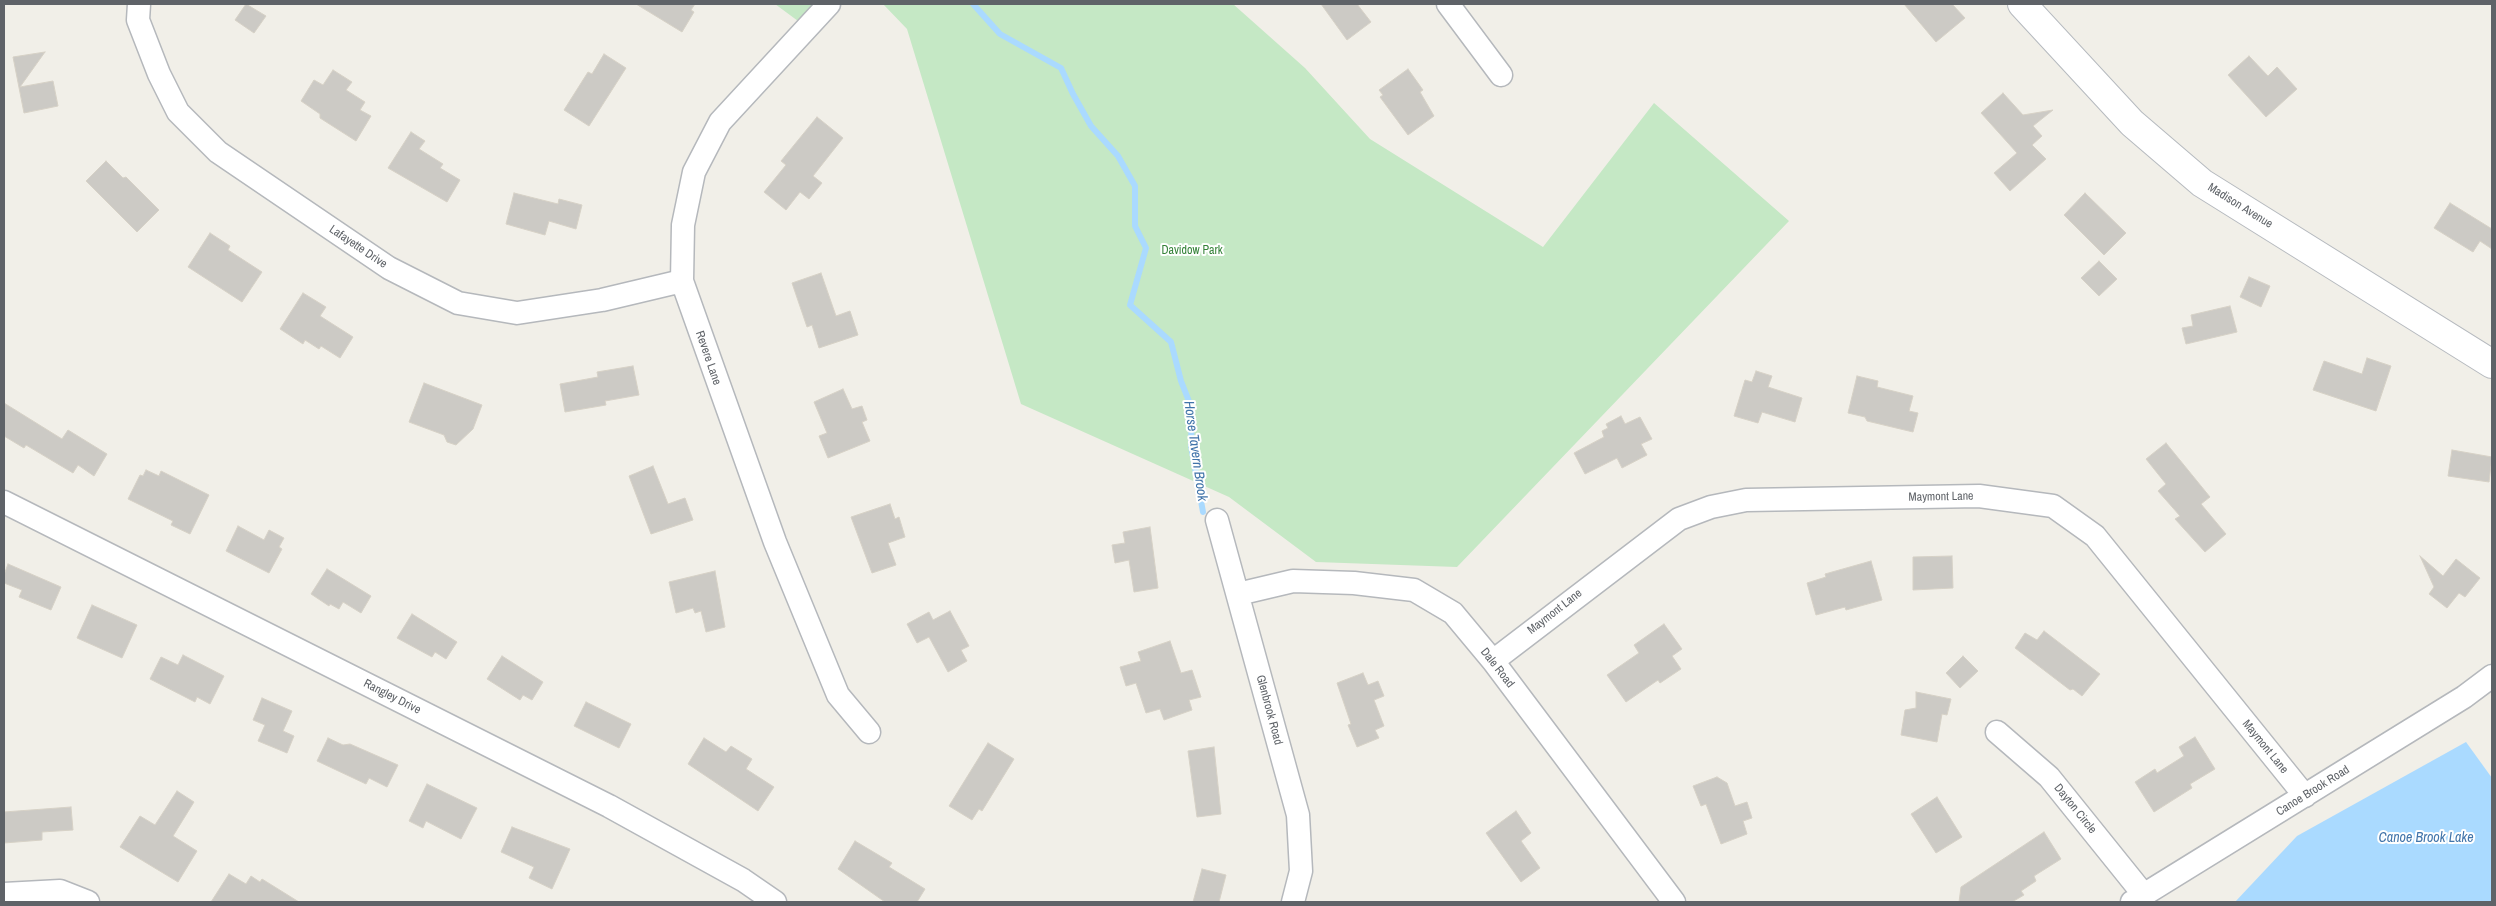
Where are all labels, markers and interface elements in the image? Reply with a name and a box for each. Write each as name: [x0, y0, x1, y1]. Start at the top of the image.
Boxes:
street label: Madison Avenue: [2205, 180, 2275, 232]
street label: Lafayette Drive: [326, 222, 390, 272]
park label: Davidow Park: [1161, 244, 1223, 258]
street label: Revere Lane: [692, 329, 724, 387]
water label: Horse Tavern Brook: [1180, 400, 1210, 502]
street label: Maymont Lane: [1908, 489, 1974, 505]
street label: Maymont Lane: [1525, 586, 1585, 638]
street label: Dale Road: [1477, 645, 1517, 691]
street label: Glenbrook Road: [1253, 674, 1285, 746]
street label: Rangley Drive: [361, 676, 423, 718]
street label: Maymont Lane: [2239, 717, 2291, 777]
street label: Canoe Brook Road: [2274, 763, 2352, 819]
street label: Dayton Circle: [2051, 781, 2099, 837]
water label: Canoe Brook Lake: [2378, 830, 2474, 846]

